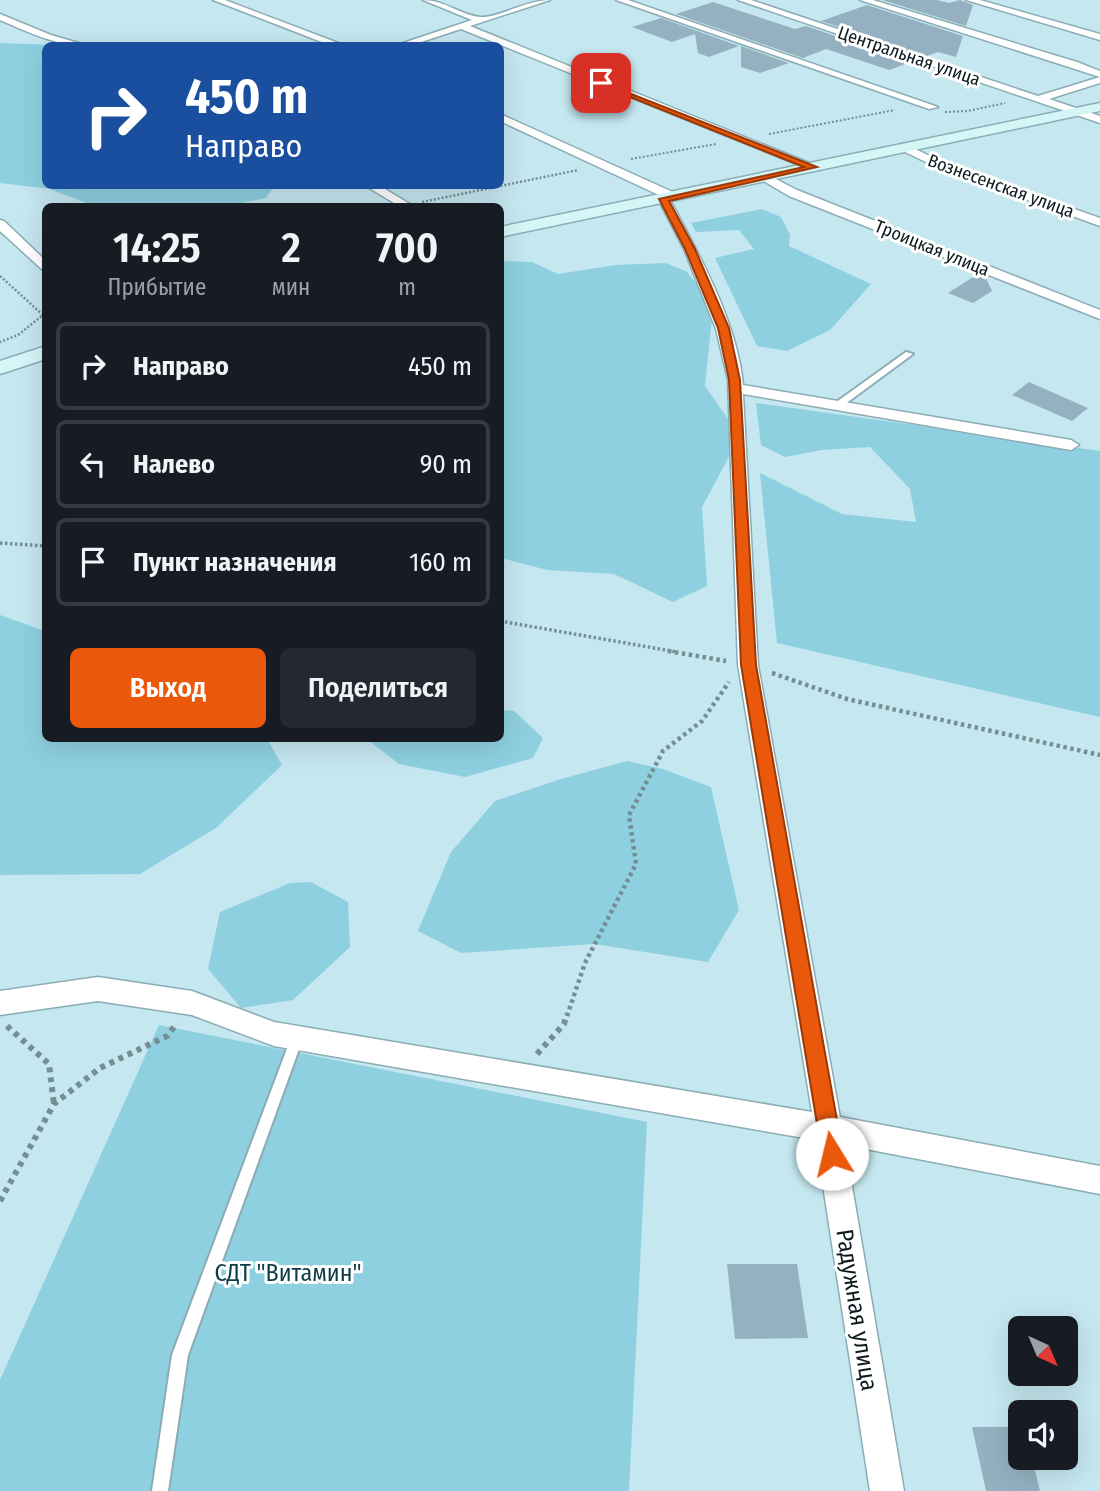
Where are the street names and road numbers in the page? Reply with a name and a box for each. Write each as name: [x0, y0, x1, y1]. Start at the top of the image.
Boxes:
street label: Центральная улица: [835, 21, 983, 91]
street label: Вознесенская улица: [925, 149, 1077, 223]
street label: Троицкая улица: [871, 215, 993, 281]
street label: Радужная улица: [830, 1227, 884, 1393]

